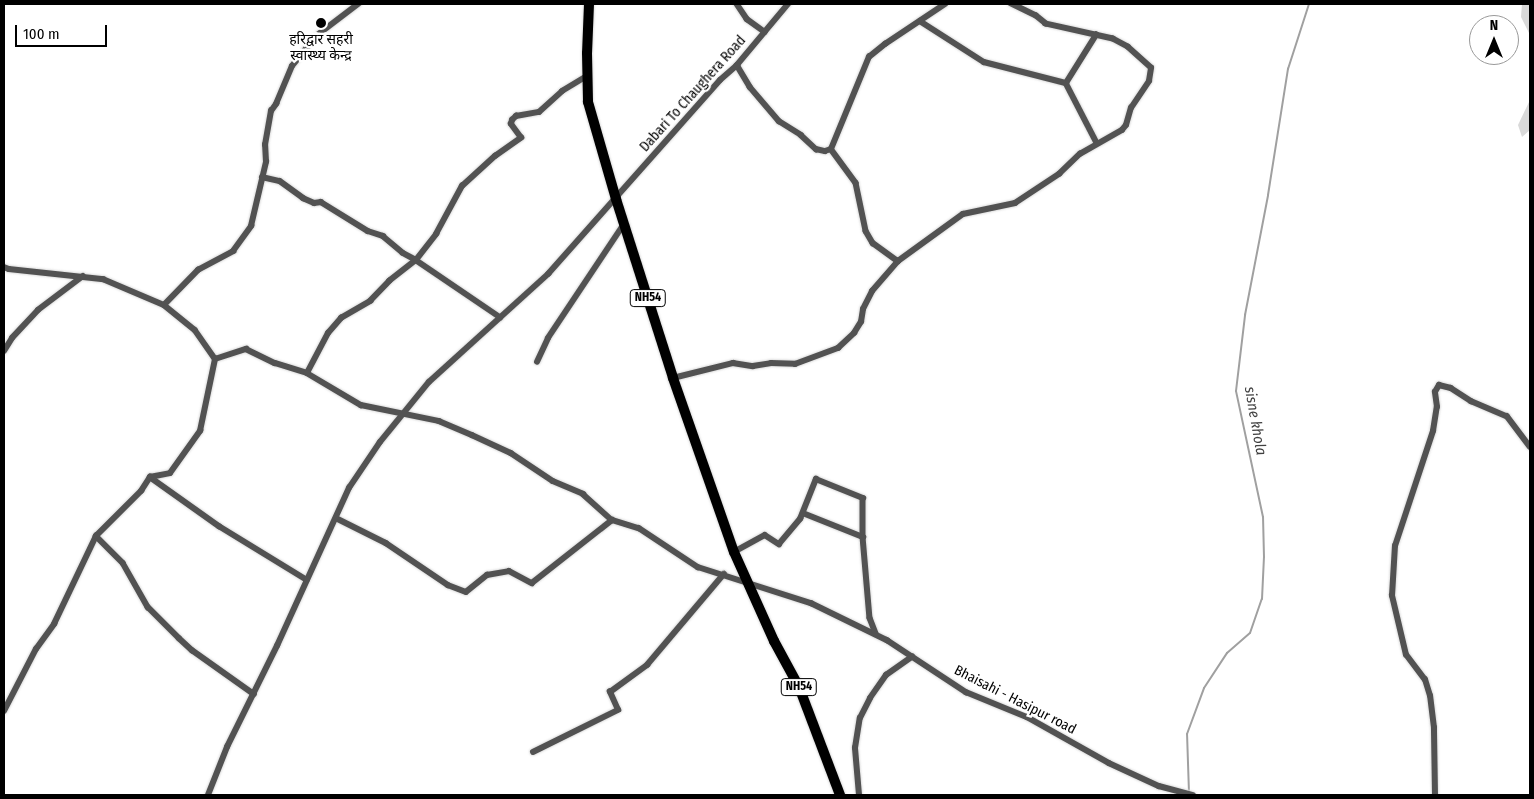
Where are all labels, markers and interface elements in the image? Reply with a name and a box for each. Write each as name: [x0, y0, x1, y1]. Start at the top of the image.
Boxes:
scale bar: [18, 15, 110, 47]
north arrow: [1469, 15, 1519, 65]
marker: हरिद्वार सहरी स्वास्थ्य केन्द्र: [314, 16, 328, 30]
text: N: [1490, 17, 1498, 34]
text: 100 m: [23, 25, 60, 43]
place label: हरिद्वार सहरी स्वास्थ्य केन्द्र: [289, 32, 353, 64]
street label: Dabari To Chaughera Road: [637, 33, 749, 155]
road number: NH54: [629, 288, 667, 308]
water label: sisne khola: [1240, 385, 1270, 457]
street label: Bhaisahi - Hasipur road: [951, 662, 1079, 738]
road number: NH54: [780, 678, 818, 696]

